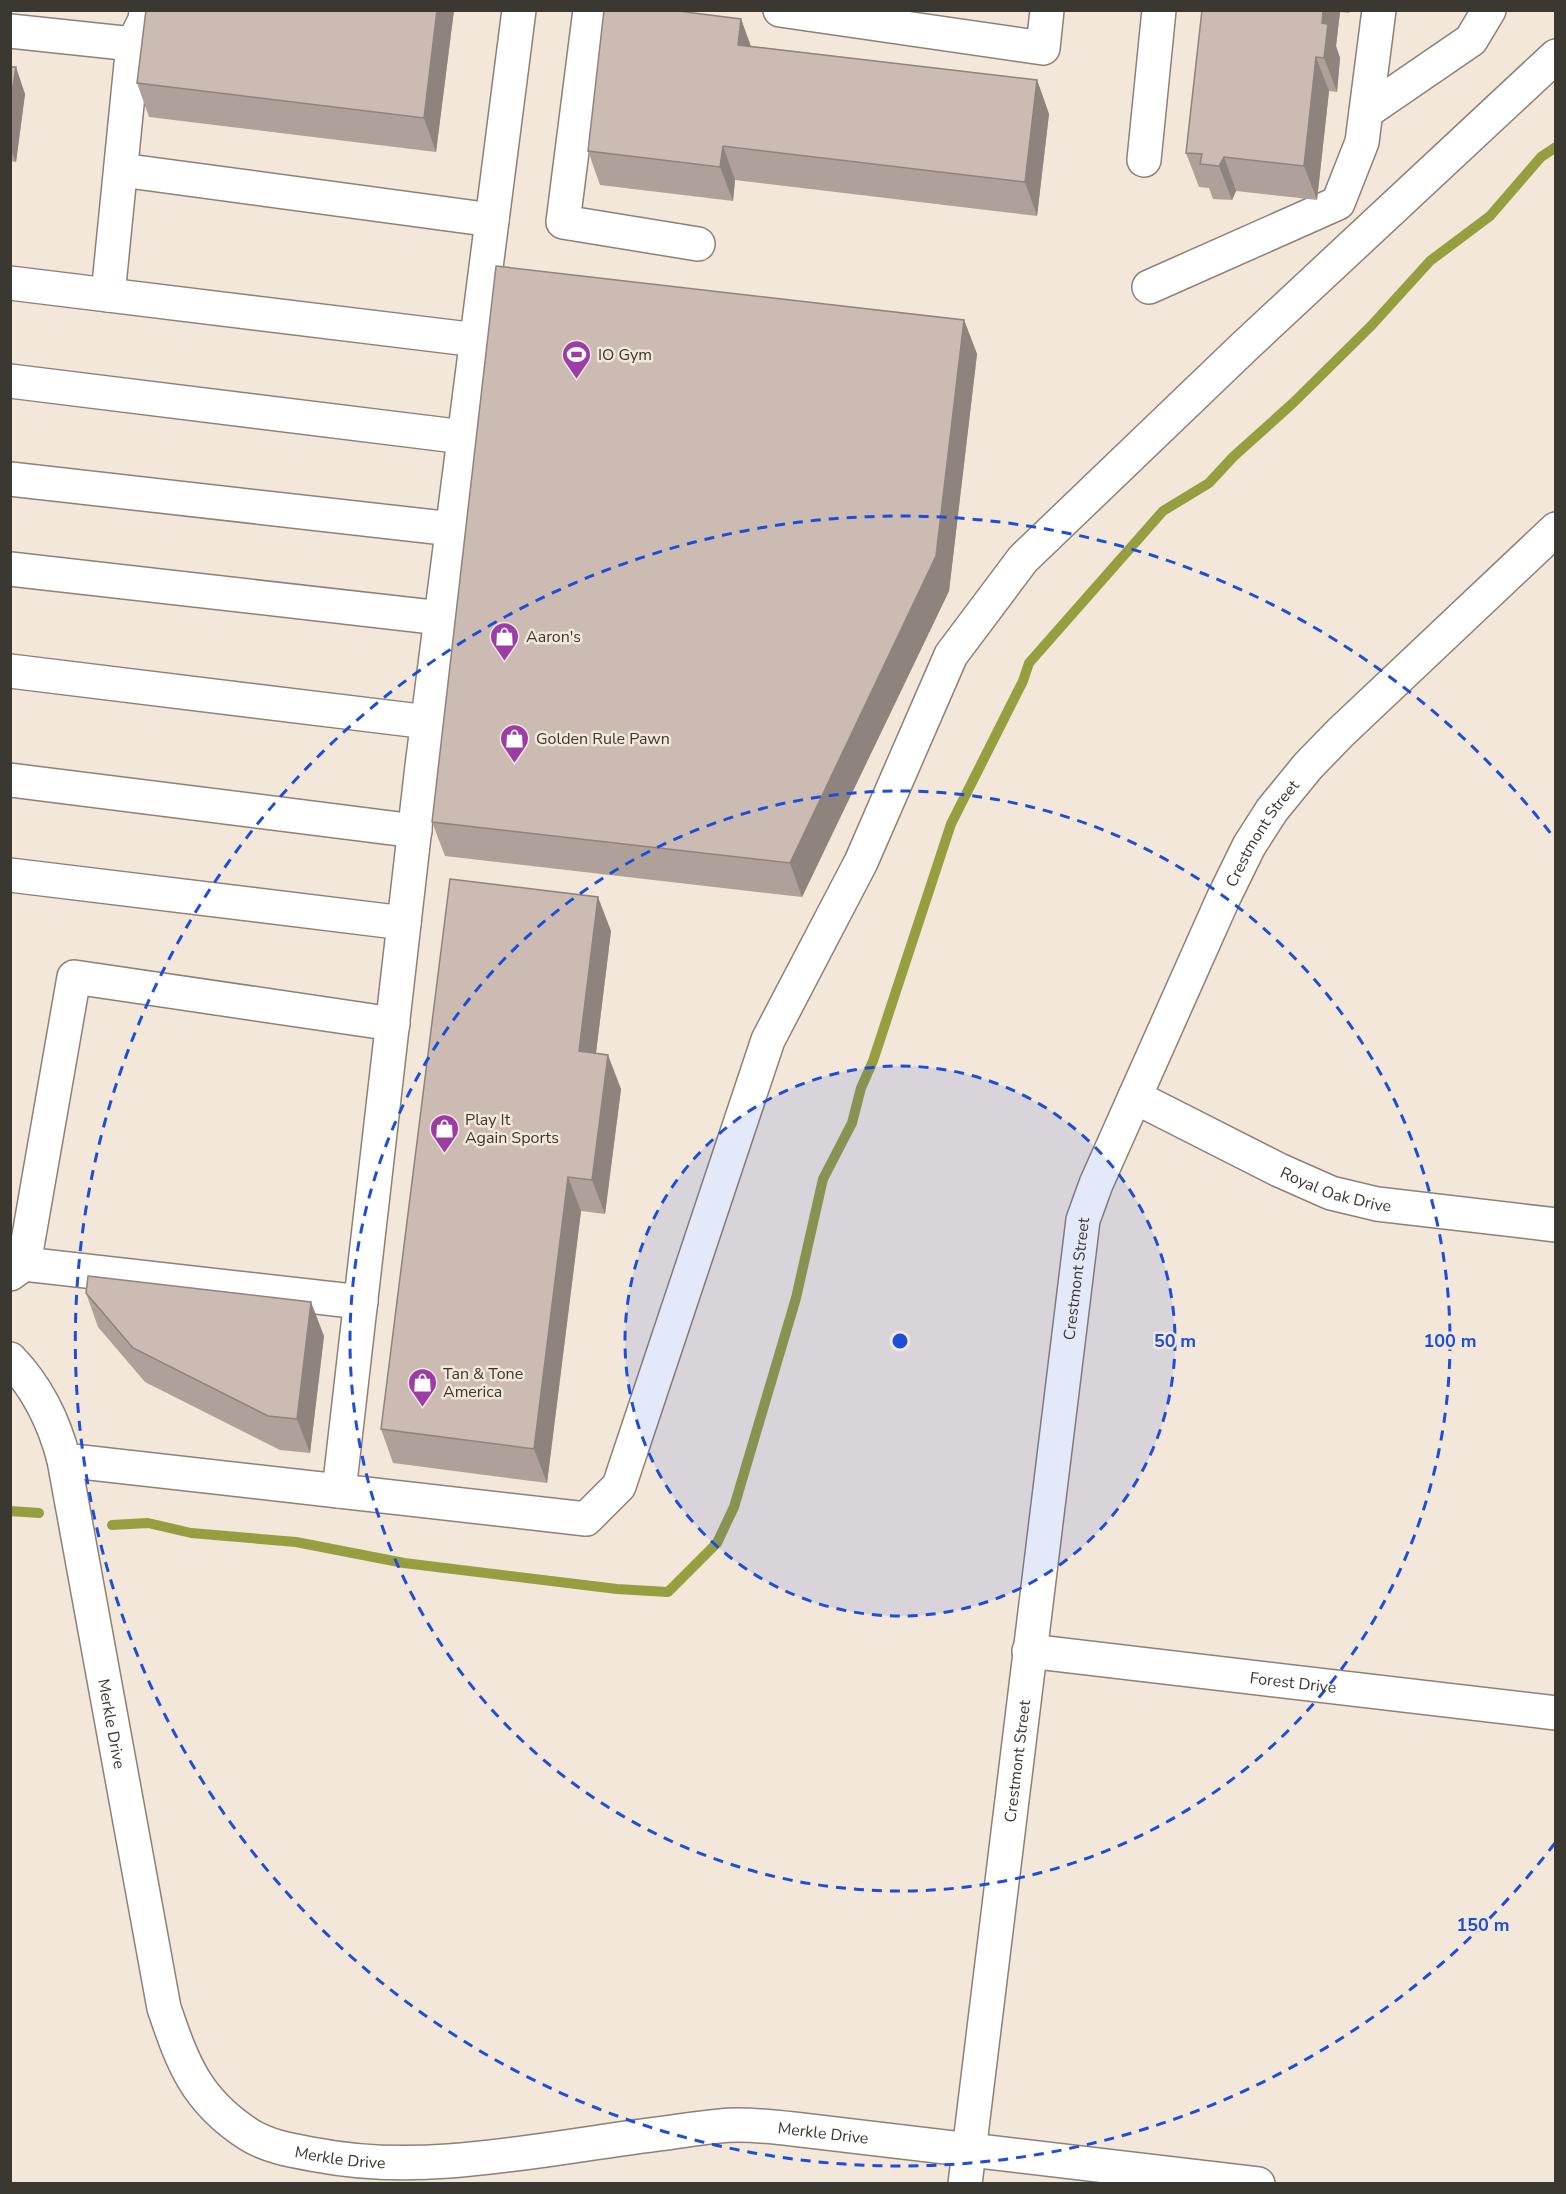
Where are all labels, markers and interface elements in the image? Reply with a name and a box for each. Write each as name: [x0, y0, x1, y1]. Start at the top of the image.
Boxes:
sports icon: IO Gym: [561, 338, 593, 380]
place label: IO Gym: [598, 344, 652, 366]
shop icon: Aaron's: [489, 620, 521, 662]
place label: Aaron's: [526, 626, 581, 648]
shop icon: Golden Rule Pawn: [499, 722, 531, 764]
place label: Golden Rule Pawn: [536, 728, 670, 750]
street label: Crestmont Street: [1221, 775, 1305, 891]
place label: Play It Again Sports: [465, 1109, 559, 1149]
shop icon: Play It Again Sports: [428, 1112, 460, 1154]
street label: Royal Oak Drive: [1277, 1162, 1392, 1218]
street label: Crestmont Street: [1058, 1216, 1095, 1341]
text: 50 m: [1154, 1329, 1196, 1353]
text: 100 m: [1423, 1329, 1477, 1353]
centre of rings: [890, 1331, 910, 1351]
place label: Tan & Tone America: [443, 1363, 523, 1403]
shop icon: Tan & Tone America: [406, 1366, 438, 1408]
street label: Forest Drive: [1249, 1667, 1337, 1699]
street label: Merkle Drive: [92, 1677, 130, 1771]
street label: Crestmont Street: [999, 1698, 1036, 1824]
text: 150 m: [1456, 1913, 1510, 1937]
street label: Merkle Drive: [777, 2117, 870, 2150]
street label: Merkle Drive: [293, 2141, 386, 2174]

